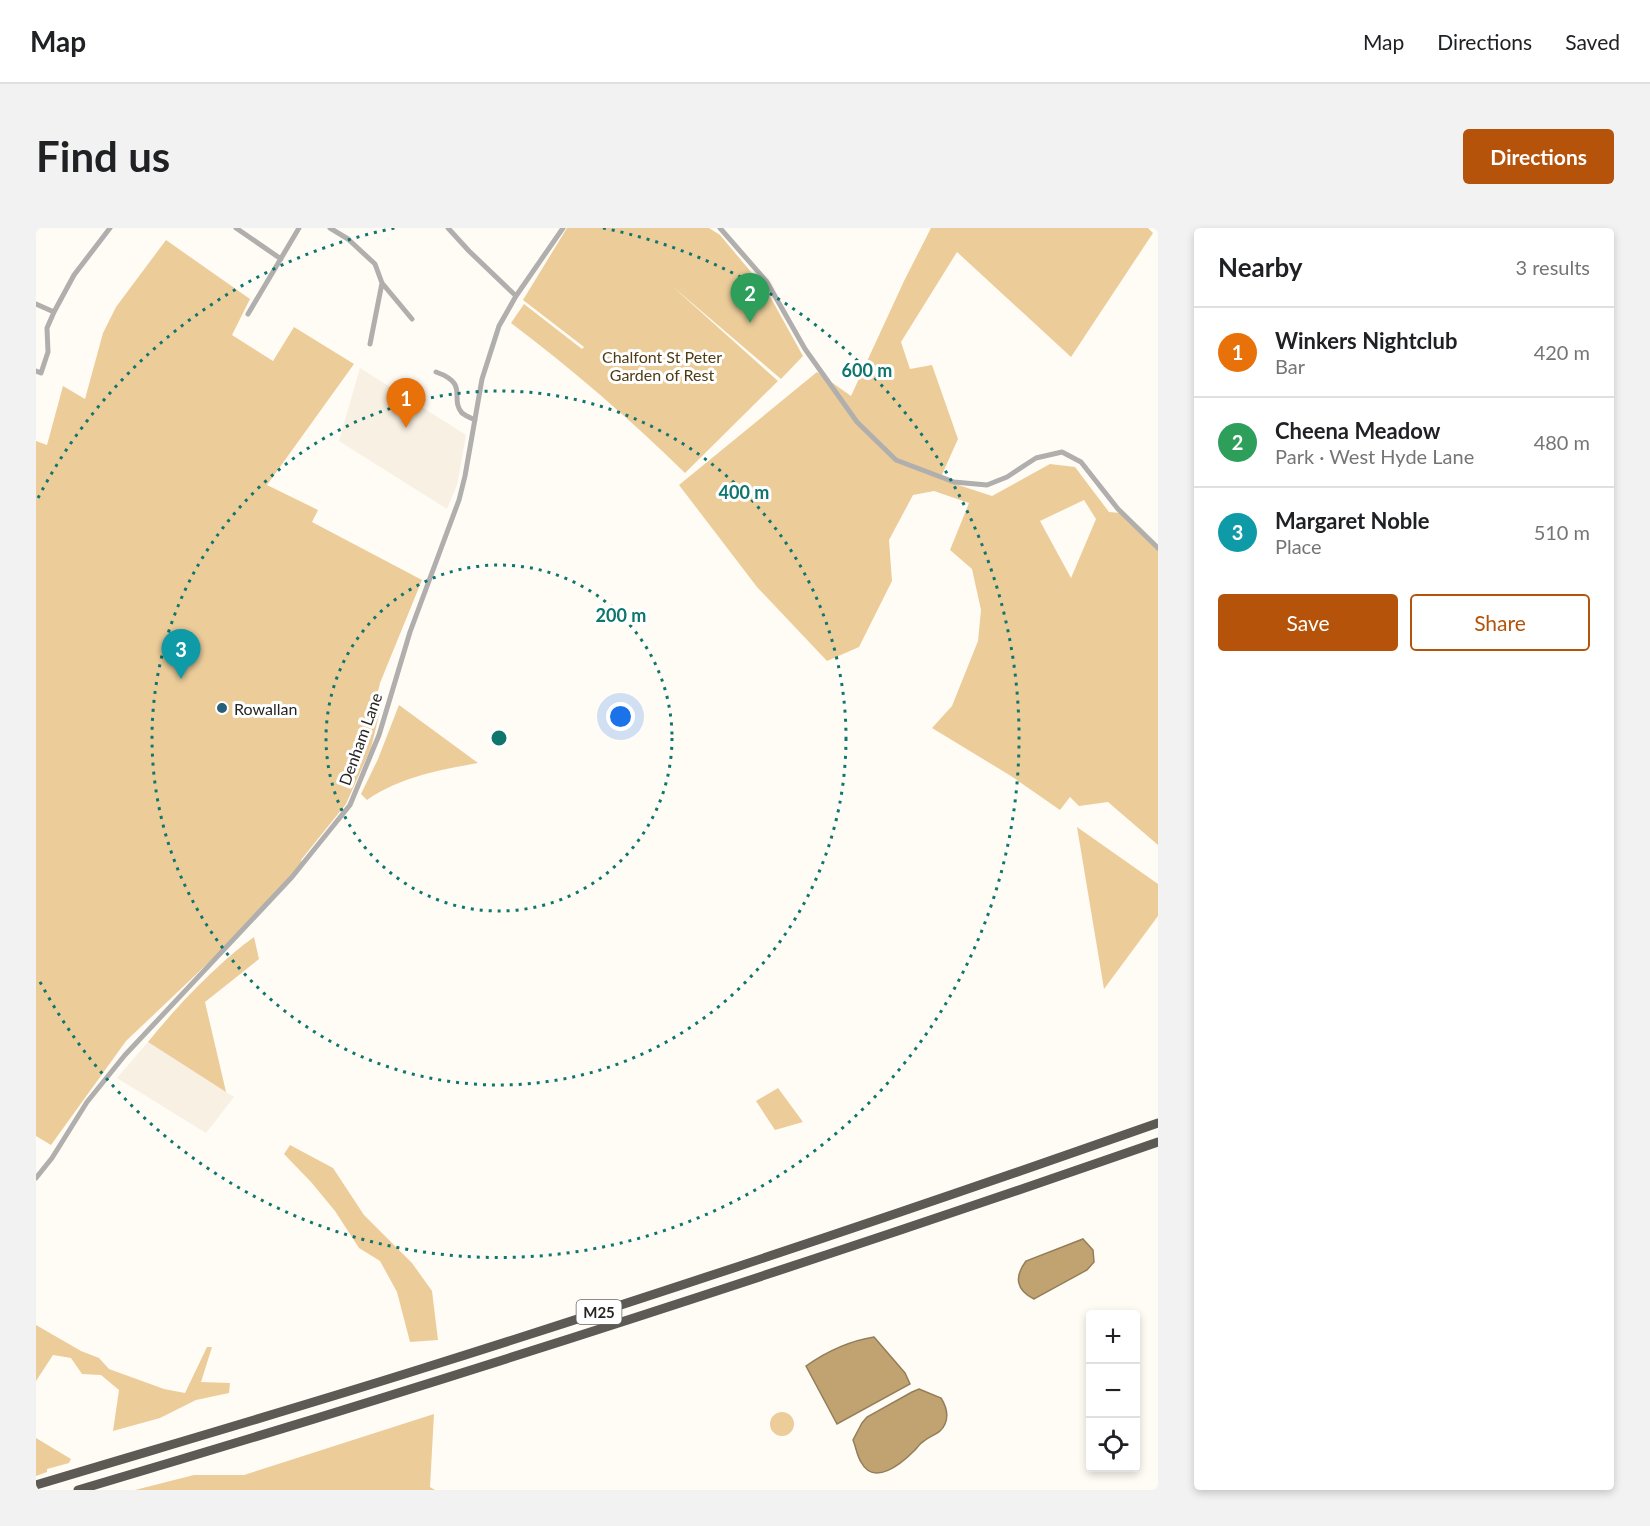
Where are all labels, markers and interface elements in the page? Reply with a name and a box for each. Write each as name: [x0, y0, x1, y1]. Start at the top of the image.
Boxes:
text: Map: [30, 24, 86, 58]
text: Map: [1363, 29, 1404, 54]
text: Directions: [1437, 29, 1532, 54]
text: Saved: [1565, 29, 1620, 54]
button: Directions: [1463, 129, 1614, 184]
text: Find us: [36, 131, 170, 181]
text: Nearby: [1218, 251, 1303, 283]
text: 3 results: [1515, 255, 1590, 279]
pin: 2: [730, 274, 770, 323]
text: Winkers Nightclub: [1275, 327, 1457, 354]
text: 1: [1232, 340, 1243, 364]
text: 420 m: [1534, 340, 1590, 364]
park label: Chalfont St Peter Garden of Rest: [602, 347, 722, 384]
text: Bar: [1275, 354, 1305, 378]
text: 600 m: [842, 359, 892, 381]
pin: 1: [386, 378, 425, 428]
text: Cheena Meadow: [1275, 417, 1440, 444]
text: 2: [1232, 430, 1243, 454]
text: 480 m: [1534, 430, 1590, 454]
text: Park · West Hyde Lane: [1275, 444, 1474, 468]
text: 400 m: [719, 481, 769, 503]
text: Margaret Noble: [1275, 507, 1430, 534]
text: 3: [1232, 520, 1243, 544]
text: 510 m: [1534, 520, 1590, 544]
text: Place: [1275, 534, 1322, 558]
button: Save: [1218, 594, 1398, 651]
button: Share: [1410, 594, 1590, 651]
text: 200 m: [596, 604, 646, 626]
pin: 3: [162, 630, 200, 679]
street label: Denham Lane: [334, 690, 386, 788]
place label: Rowallan: [234, 699, 297, 718]
marker: Rowallan: [215, 701, 229, 715]
your location: [606, 702, 635, 731]
centre of rings: [489, 728, 509, 748]
road number: M25: [576, 1300, 622, 1324]
map controls: [1086, 1310, 1140, 1472]
button: +: [1086, 1310, 1140, 1364]
button: −: [1086, 1364, 1140, 1418]
button: locate: [1086, 1418, 1140, 1472]

